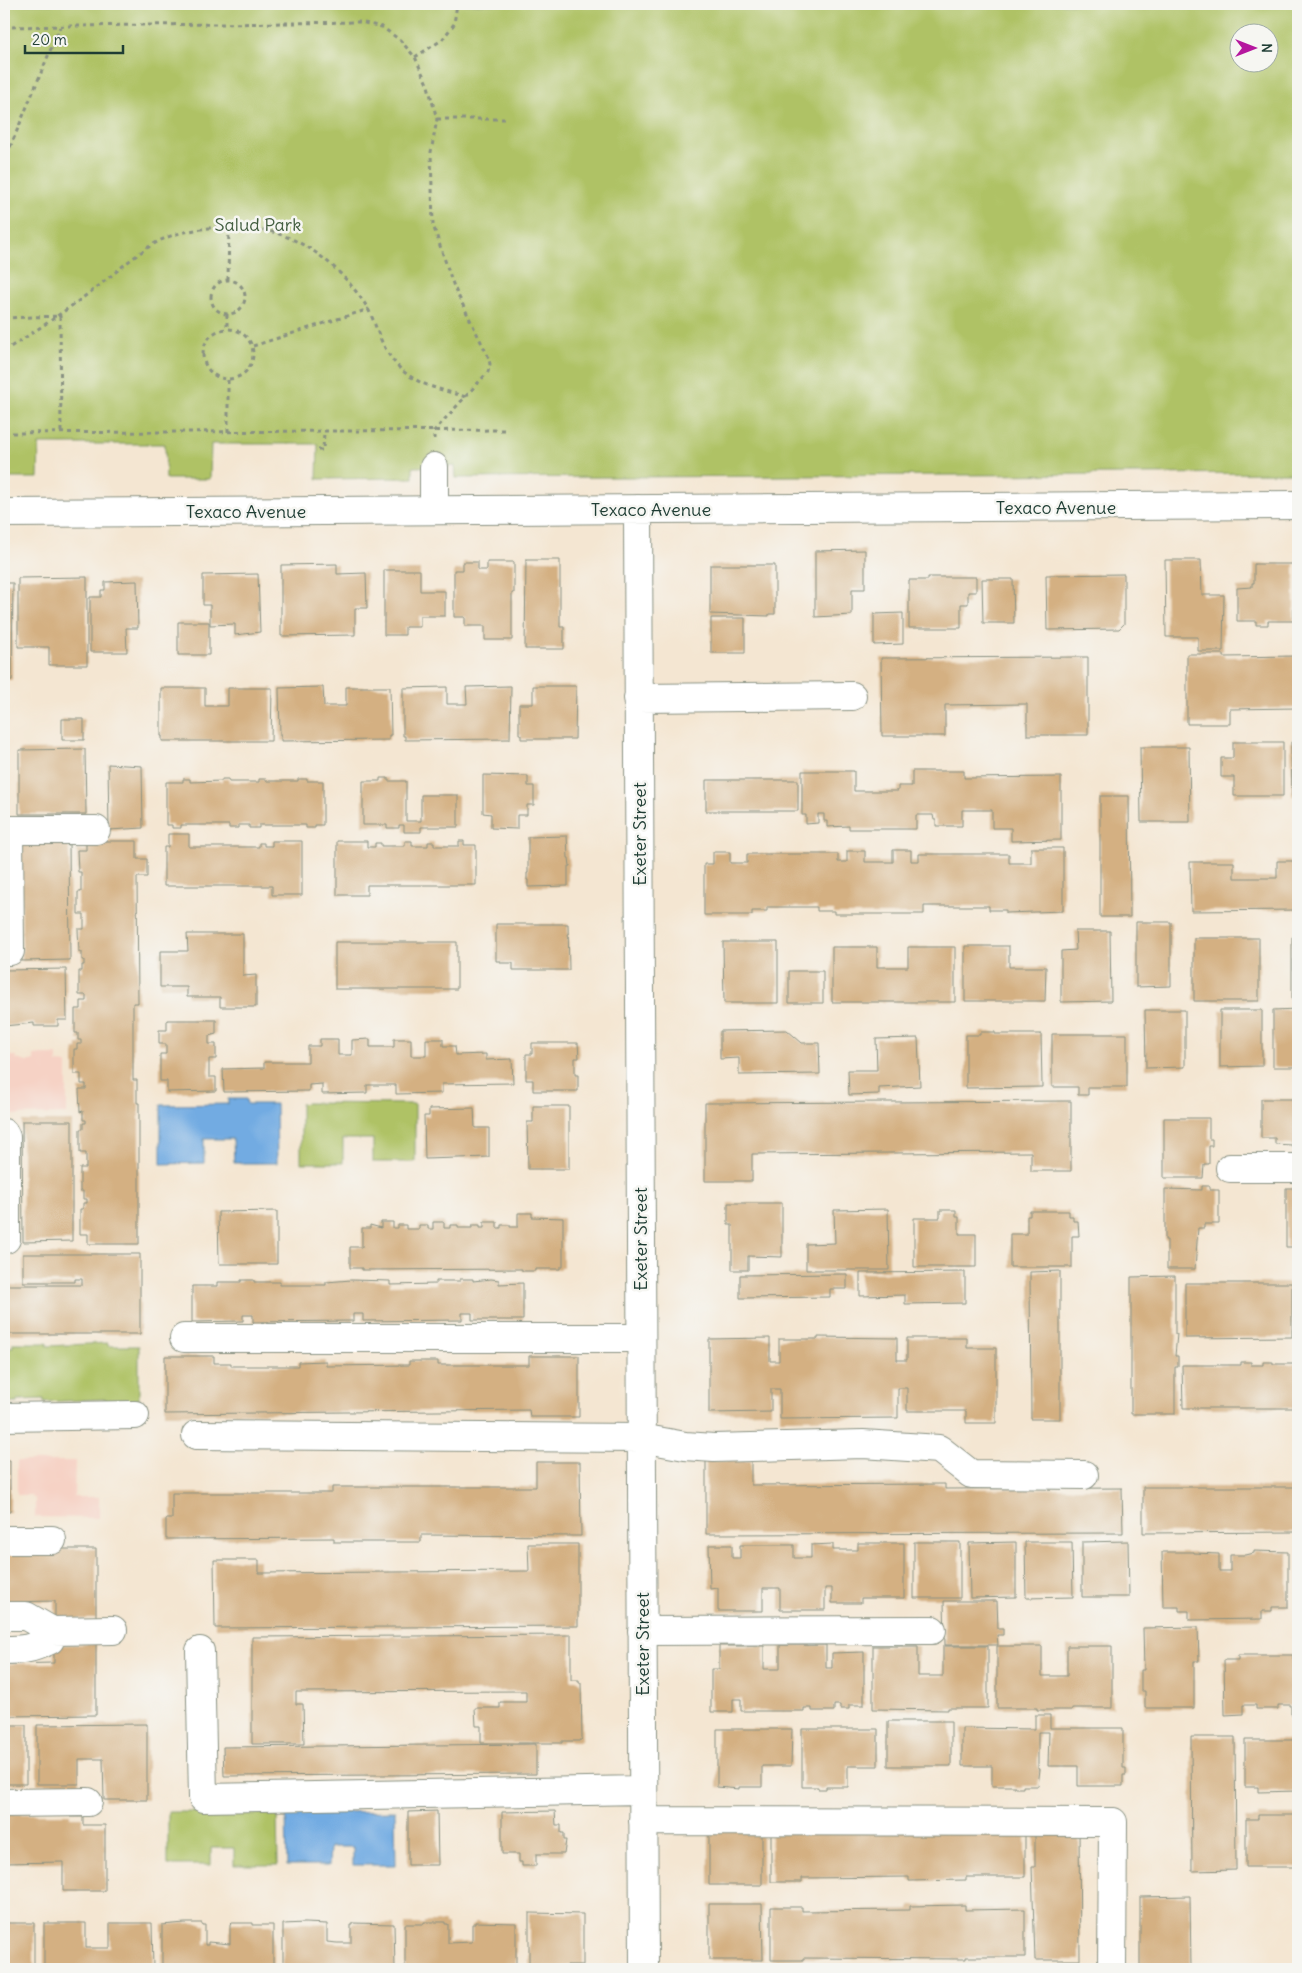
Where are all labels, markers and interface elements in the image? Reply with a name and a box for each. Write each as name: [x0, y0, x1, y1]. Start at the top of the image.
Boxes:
scale bar: [25, 22, 122, 54]
north arrow: [1230, 22, 1280, 72]
text: 20 m: [32, 30, 67, 49]
text: N: [1258, 43, 1276, 53]
park label: Salud Park: [215, 213, 301, 236]
street label: Texaco Avenue: [996, 496, 1116, 519]
street label: Texaco Avenue: [591, 498, 711, 521]
street label: Texaco Avenue: [186, 500, 306, 523]
street label: Exeter Street: [628, 782, 651, 886]
street label: Exeter Street: [629, 1187, 652, 1291]
street label: Exeter Street: [631, 1592, 654, 1696]

